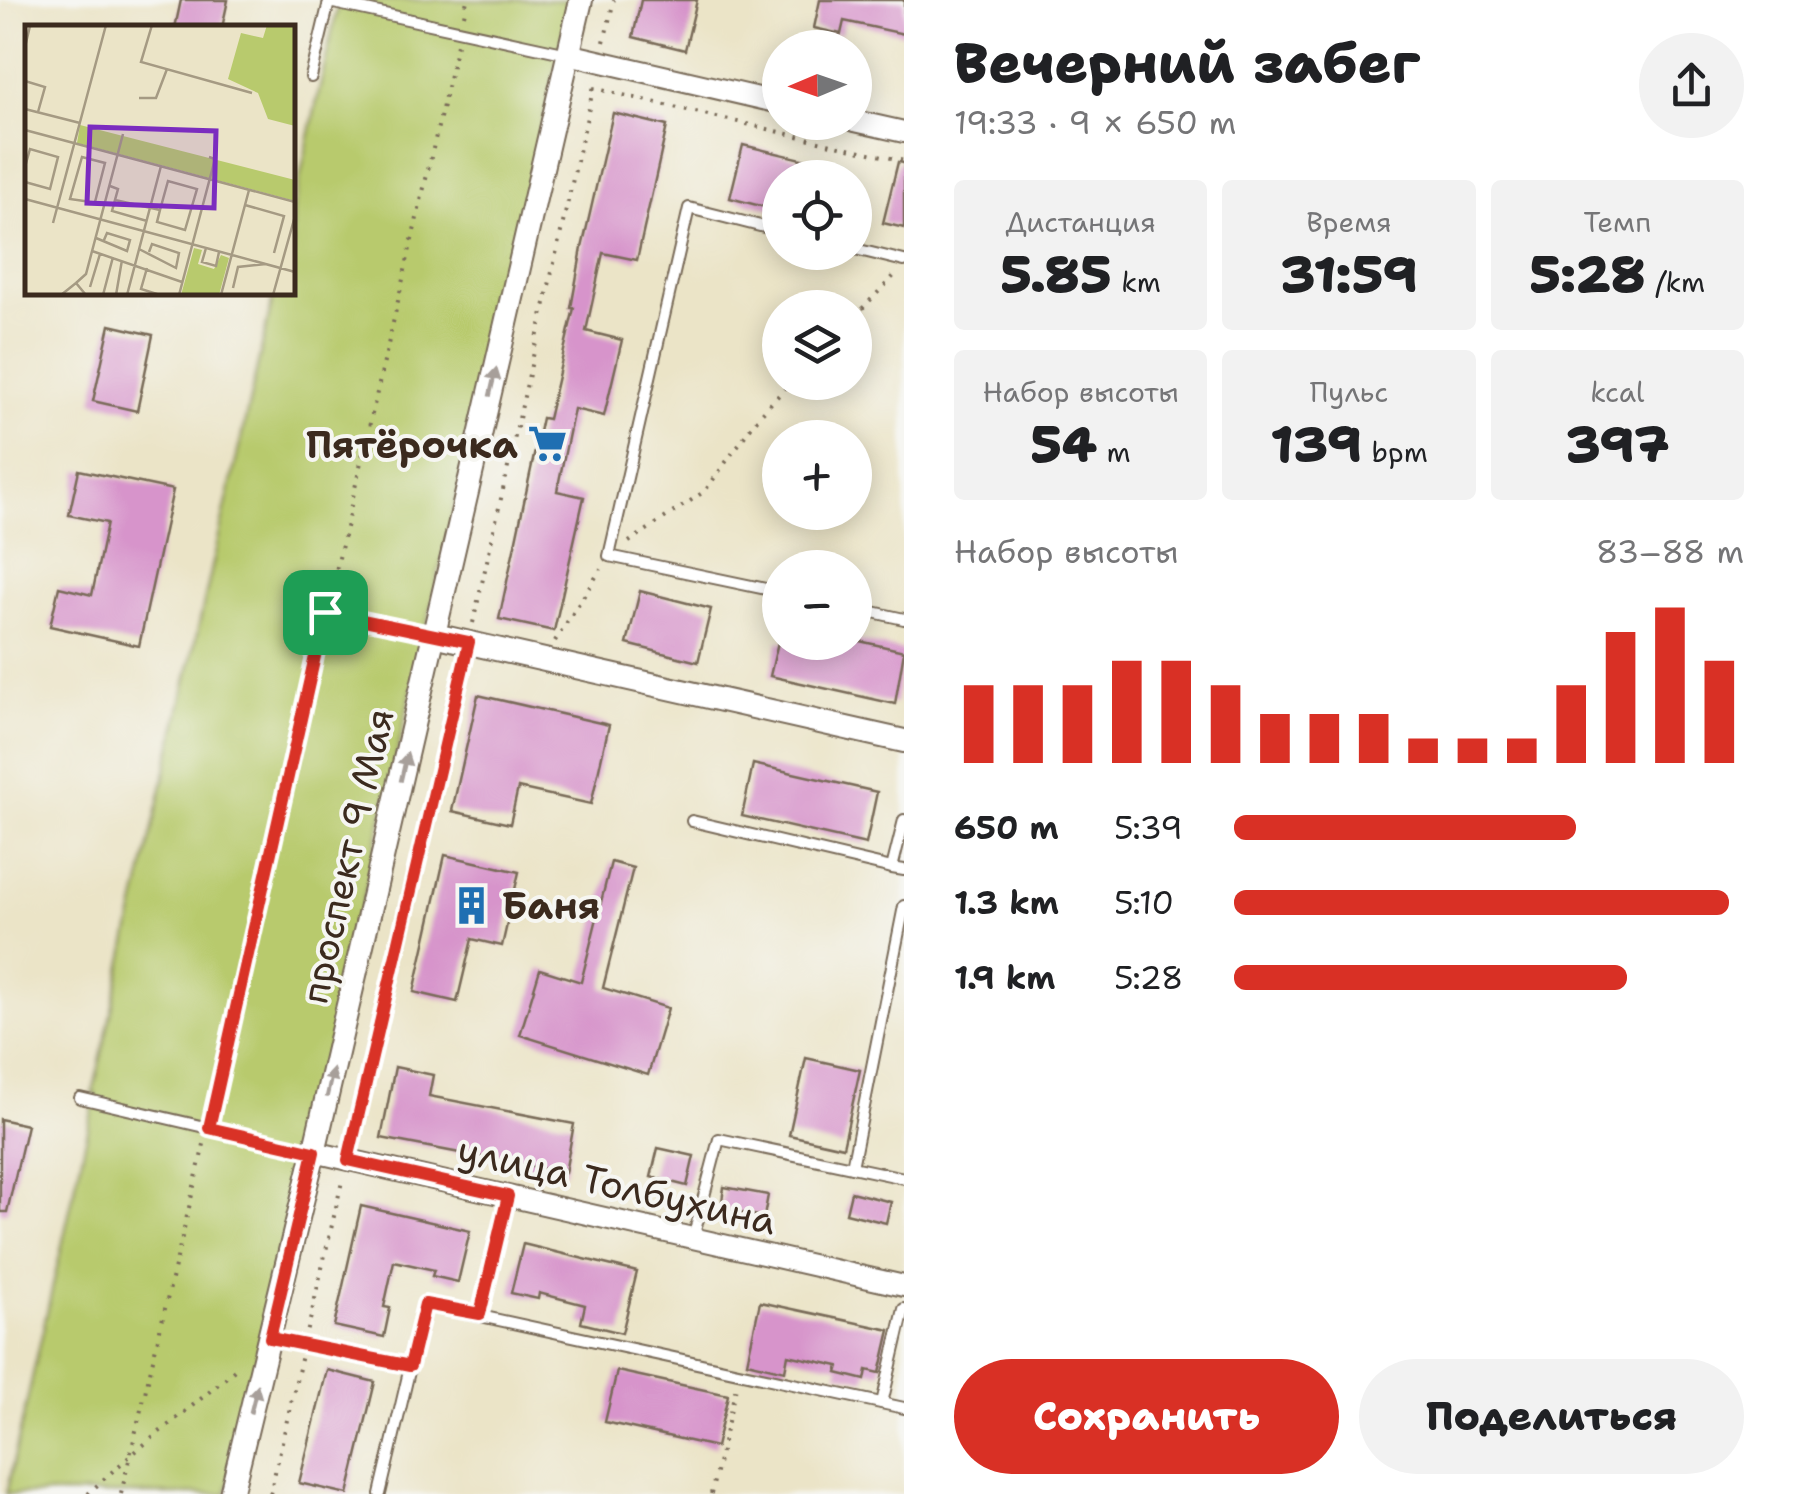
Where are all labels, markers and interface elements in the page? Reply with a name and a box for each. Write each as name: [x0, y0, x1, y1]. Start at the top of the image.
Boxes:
inset map: [25, 25, 295, 295]
text: Вечерний забег: [954, 26, 1420, 100]
north arrow: [762, 30, 872, 140]
map controls: [762, 30, 872, 660]
button: share: [1639, 33, 1744, 138]
text: 19:33 · 9 × 650 m: [954, 101, 1236, 144]
button: locate: [762, 160, 872, 270]
text: Дистанция: [1006, 203, 1156, 241]
text: Время: [1306, 203, 1392, 241]
text: Темп: [1583, 203, 1651, 241]
text: 5.85: [1000, 241, 1112, 308]
text: 31:59: [1280, 241, 1418, 308]
text: 5:28: [1529, 241, 1646, 308]
text: km: [1112, 263, 1161, 301]
text: /km: [1646, 263, 1705, 301]
button: layers: [762, 290, 872, 400]
one-way arrow: [486, 366, 501, 397]
text: Набор высоты: [982, 373, 1179, 411]
text: Пульс: [1310, 373, 1388, 411]
text: kcal: [1590, 373, 1645, 411]
text: 54: [1031, 411, 1097, 478]
text: 139: [1270, 411, 1362, 478]
text: 397: [1565, 411, 1669, 478]
place label: Пятёрочка: [306, 419, 518, 470]
button: +: [762, 420, 872, 530]
supermarket icon: Пятёрочка: [527, 423, 569, 465]
text: m: [1097, 433, 1131, 471]
text: bpm: [1362, 433, 1428, 471]
text: Набор высоты: [954, 530, 1179, 573]
text: 83–88 m: [1596, 530, 1744, 573]
button: −: [762, 550, 872, 660]
pin: [283, 570, 368, 655]
icon: arrive: [298, 585, 353, 640]
street label: проспект 9 Мая: [288, 703, 406, 1009]
one-way arrow: [397, 751, 412, 782]
text: 650 m: [954, 806, 1059, 849]
text: 5:39: [1114, 806, 1183, 849]
place label: Баня: [502, 880, 600, 931]
text: 1.3 km: [954, 881, 1059, 924]
text: 5:10: [1114, 881, 1174, 924]
building icon: Баня: [451, 884, 493, 926]
text: 1.9 km: [954, 956, 1055, 999]
text: 5:28: [1114, 956, 1183, 999]
one-way arrow: [323, 1067, 338, 1098]
street label: улица Толбухина: [453, 1124, 782, 1247]
button: Сохранить: [954, 1359, 1339, 1474]
button: Поделиться: [1359, 1359, 1744, 1474]
one-way arrow: [247, 1383, 263, 1414]

